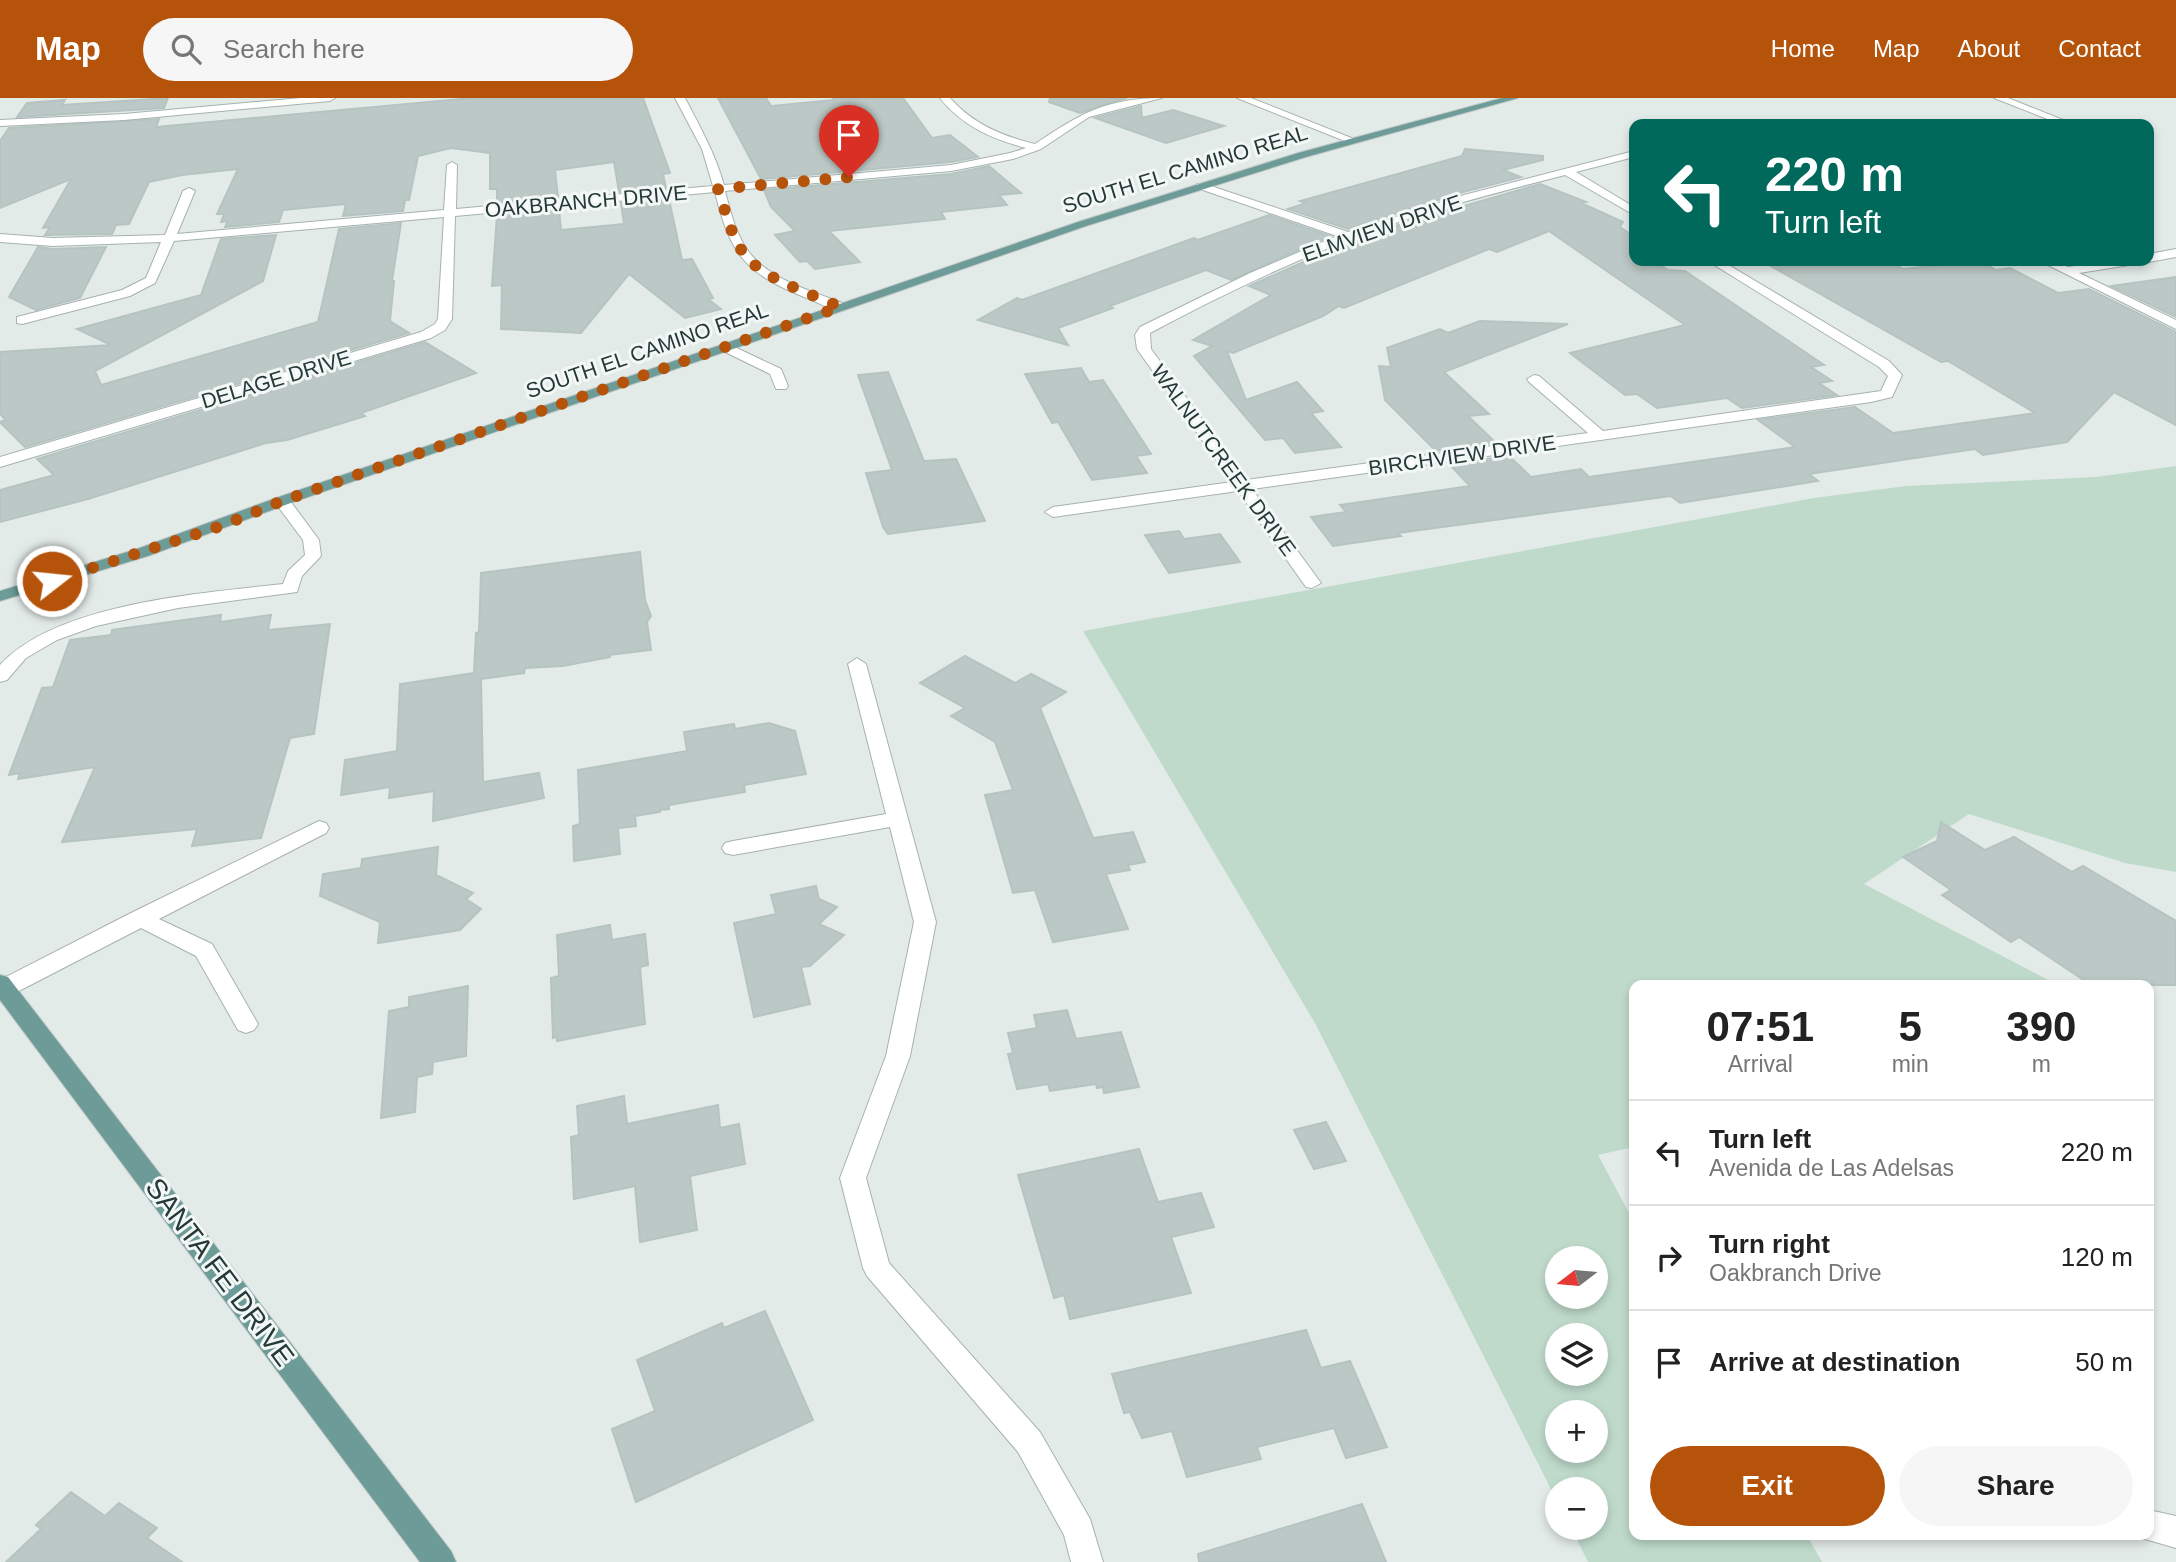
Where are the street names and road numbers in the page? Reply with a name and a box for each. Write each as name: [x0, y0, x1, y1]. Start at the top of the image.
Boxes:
street label: SOUTH EL CAMINO REAL: [1060, 121, 1310, 217]
street label: OAKBRANCH DRIVE: [484, 181, 688, 221]
street label: ELMVIEW DRIVE: [1299, 190, 1465, 266]
street label: SOUTH EL CAMINO REAL: [523, 298, 771, 402]
street label: DELAGE DRIVE: [198, 345, 354, 413]
street label: WALNUTCREEK DRIVE: [1147, 360, 1301, 560]
street label: BIRCHVIEW DRIVE: [1367, 430, 1557, 480]
street label: SANTA FE DRIVE: [139, 1172, 301, 1372]

